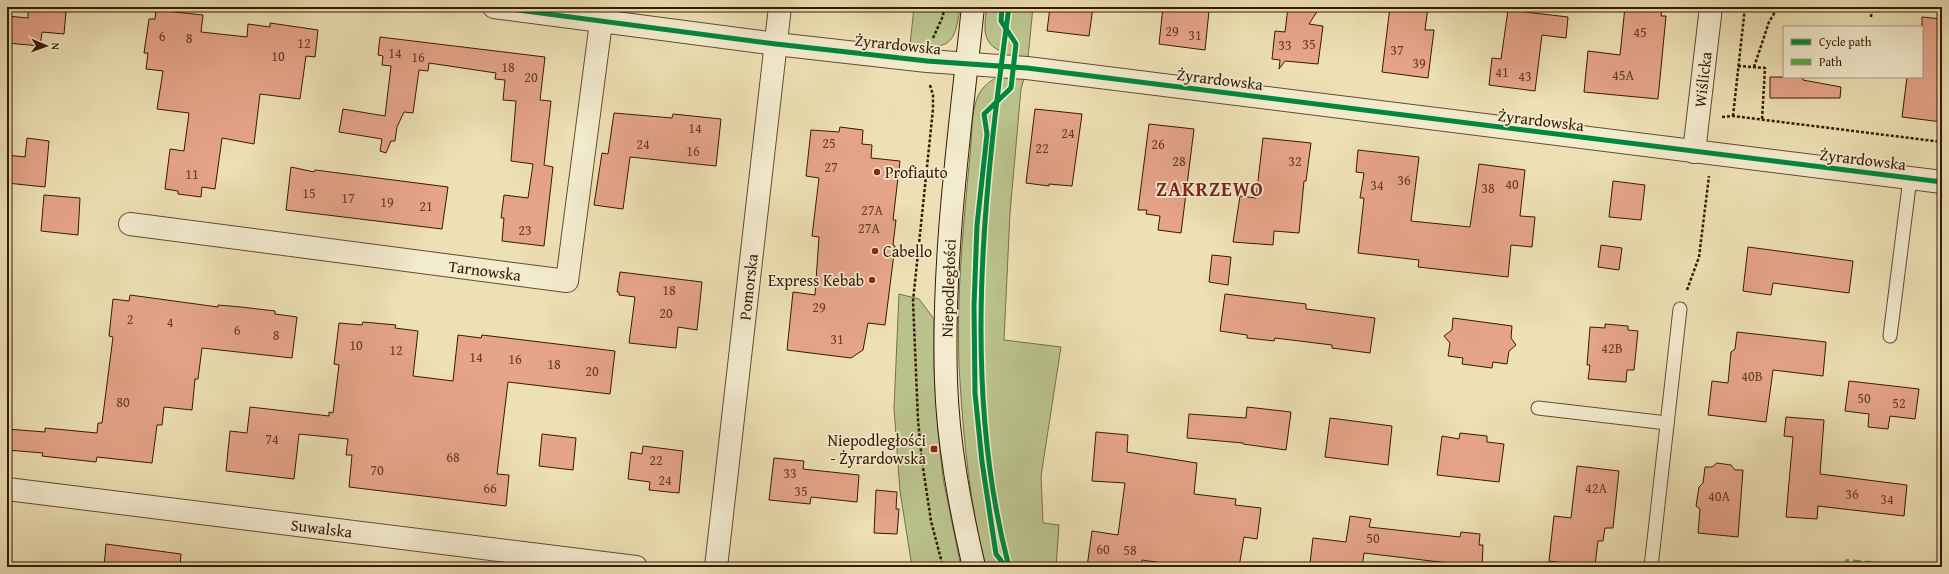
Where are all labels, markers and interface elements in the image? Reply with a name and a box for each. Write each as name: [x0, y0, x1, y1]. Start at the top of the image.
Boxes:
house number: 29: [1165, 21, 1179, 41]
house number: 45: [1633, 22, 1647, 42]
house number: 31: [1188, 25, 1202, 45]
north arrow: [26, 26, 66, 66]
house number: 6: [159, 26, 166, 46]
legend: [1783, 26, 1923, 78]
house number: 8: [186, 28, 193, 48]
street label: Żyrardowska: [854, 28, 943, 61]
house number: 12: [297, 33, 311, 53]
text: Cycle path: [1819, 33, 1872, 50]
house number: 35: [1302, 34, 1316, 54]
house number: 33: [1278, 35, 1292, 55]
house number: 37: [1390, 40, 1404, 60]
text: N: [48, 42, 64, 51]
house number: 14: [388, 43, 402, 63]
house number: 10: [271, 46, 285, 66]
house number: 16: [411, 47, 425, 67]
street label: Wiślicka: [1687, 50, 1718, 109]
house number: 39: [1412, 53, 1426, 73]
text: Path: [1819, 53, 1842, 70]
house number: 18: [501, 57, 515, 77]
street label: Żyrardowska: [1175, 62, 1265, 96]
house number: 41: [1495, 62, 1509, 82]
house number: 45A: [1612, 65, 1634, 85]
house number: 43: [1518, 66, 1532, 86]
house number: 20: [524, 67, 538, 87]
street label: Żyrardowska: [1496, 103, 1586, 137]
house number: 14: [688, 118, 702, 138]
house number: 24: [1061, 123, 1075, 143]
house number: 25: [822, 133, 836, 153]
house number: 24: [636, 134, 650, 154]
house number: 26: [1151, 134, 1165, 154]
house number: 22: [1035, 138, 1049, 158]
house number: 16: [686, 141, 700, 161]
street label: Żyrardowska: [1818, 142, 1908, 176]
house number: 28: [1172, 151, 1186, 171]
house number: 32: [1288, 151, 1302, 171]
house number: 27: [824, 157, 838, 177]
place label: Profiauto: [885, 160, 948, 184]
house number: 11: [185, 164, 199, 184]
marker: Profiauto: [872, 167, 882, 177]
house number: 36: [1397, 170, 1411, 190]
district label: ZAKRZEWO: [1156, 174, 1264, 203]
house number: 40: [1505, 174, 1519, 194]
house number: 34: [1370, 175, 1384, 195]
house number: 38: [1481, 178, 1495, 198]
house number: 15: [302, 183, 316, 203]
house number: 17: [341, 188, 355, 208]
house number: 19: [380, 192, 394, 212]
house number: 21: [419, 196, 433, 216]
house number: 27A: [861, 200, 883, 220]
house number: 27A: [858, 218, 880, 238]
house number: 23: [518, 220, 532, 240]
street label: Niepodległości: [934, 238, 962, 338]
place label: Cabello: [883, 239, 932, 263]
marker: Cabello: [870, 246, 880, 256]
street label: Pomorska: [732, 252, 764, 321]
street label: Tarnowska: [447, 254, 523, 287]
place label: Express Kebab: [768, 268, 864, 292]
marker: Express Kebab: [867, 275, 877, 285]
house number: 18: [662, 280, 676, 300]
house number: 29: [812, 297, 826, 317]
house number: 20: [659, 303, 673, 323]
house number: 2: [127, 309, 133, 329]
house number: 4: [167, 312, 174, 332]
house number: 6: [234, 320, 241, 340]
house number: 8: [273, 325, 280, 345]
house number: 31: [830, 329, 844, 349]
house number: 10: [349, 335, 363, 355]
house number: 42B: [1601, 338, 1623, 358]
house number: 12: [389, 340, 403, 360]
house number: 14: [469, 347, 483, 367]
house number: 16: [508, 349, 522, 369]
house number: 18: [547, 354, 561, 374]
house number: 20: [585, 361, 599, 381]
house number: 40B: [1741, 366, 1763, 386]
house number: 50: [1857, 388, 1871, 408]
house number: 80: [116, 392, 130, 412]
house number: 52: [1892, 393, 1906, 413]
place label: Niepodległości - Żyrardowska: [827, 428, 927, 470]
house number: 74: [265, 429, 279, 449]
marker: Niepodległości - Żyrardowska: [929, 444, 939, 454]
house number: 68: [446, 447, 460, 467]
house number: 22: [649, 450, 663, 470]
house number: 70: [370, 460, 384, 480]
house number: 33: [783, 463, 797, 483]
house number: 24: [658, 470, 672, 490]
house number: 66: [483, 478, 497, 498]
house number: 42A: [1585, 478, 1607, 498]
house number: 35: [794, 481, 808, 501]
house number: 36: [1845, 484, 1859, 504]
house number: 40A: [1708, 486, 1730, 506]
house number: 34: [1880, 489, 1894, 509]
street label: Suwalska: [289, 512, 354, 544]
house number: 50: [1366, 528, 1380, 548]
house number: 60: [1096, 539, 1110, 559]
house number: 58: [1123, 540, 1137, 560]

